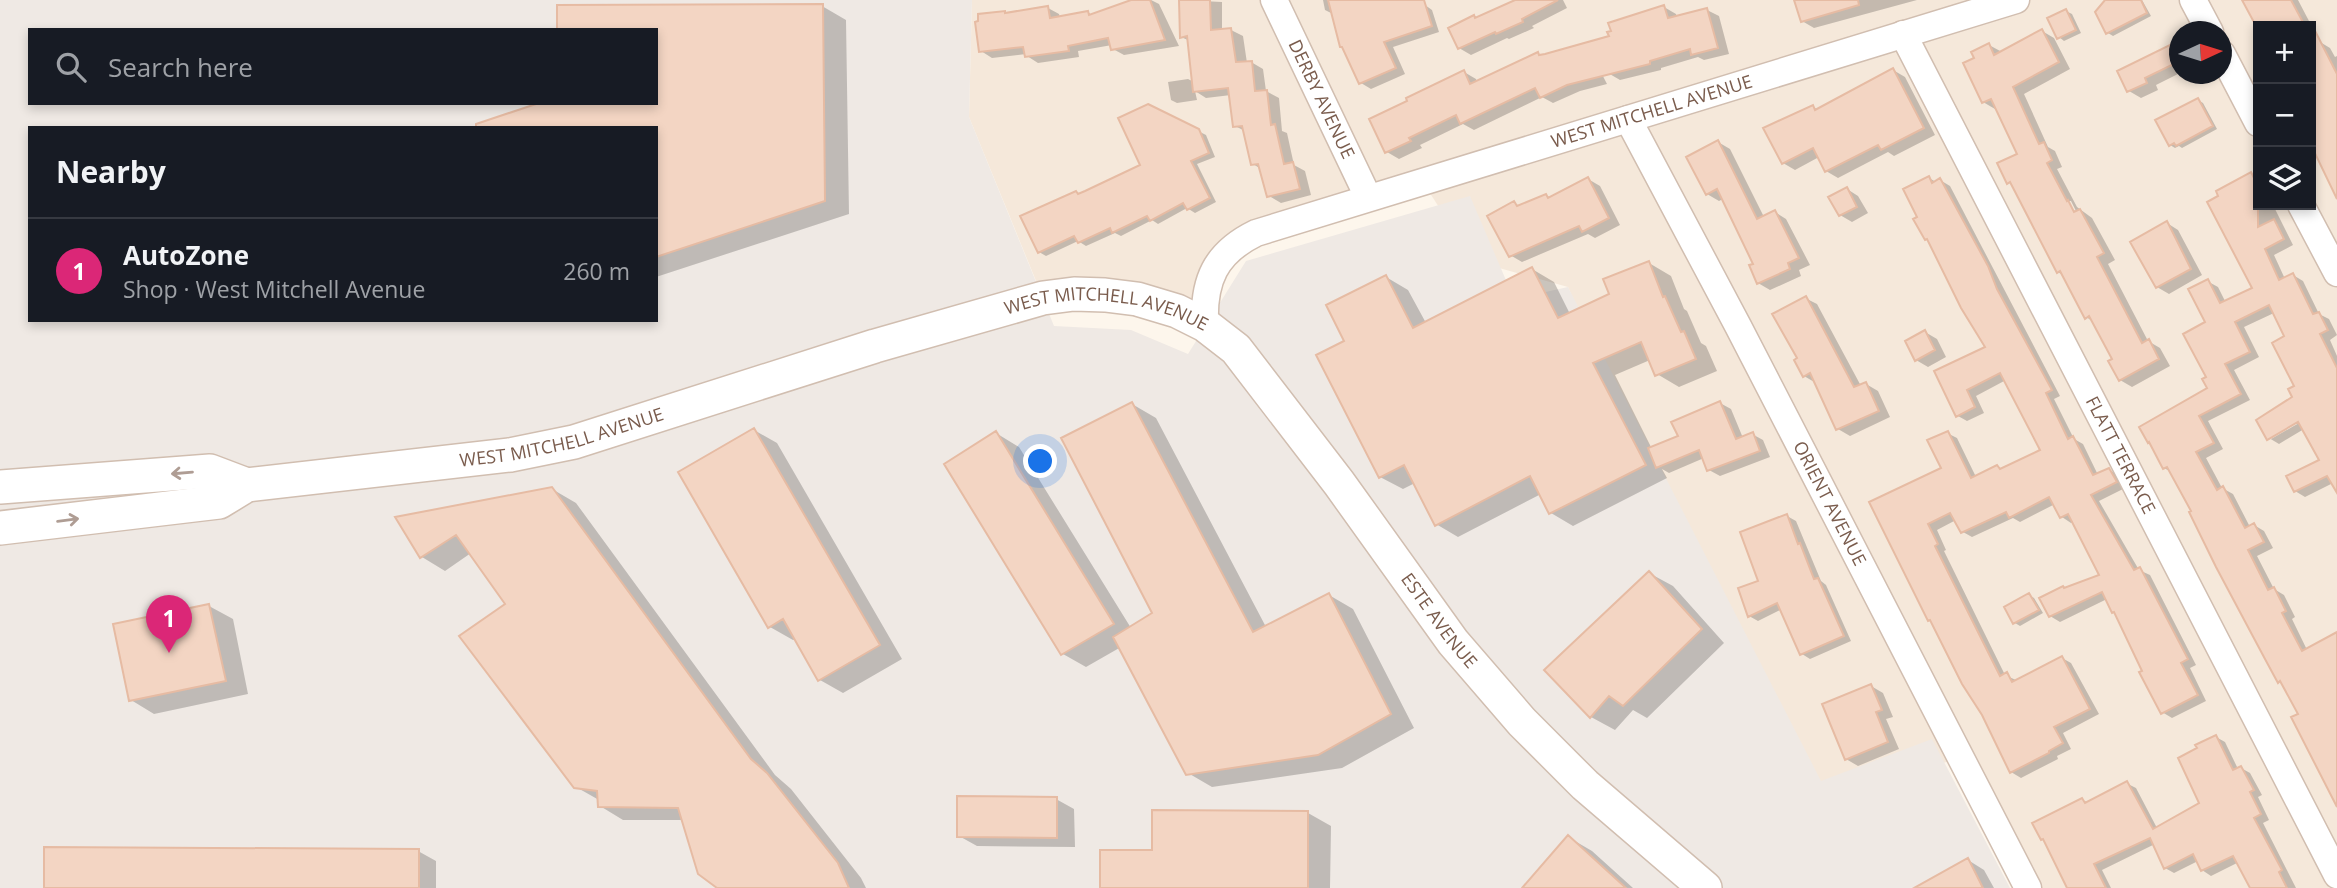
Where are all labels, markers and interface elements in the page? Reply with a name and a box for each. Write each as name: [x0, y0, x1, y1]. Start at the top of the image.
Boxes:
north arrow: [2169, 21, 2232, 84]
map controls: [2253, 21, 2316, 210]
button: +: [2253, 21, 2316, 84]
search box: [28, 28, 658, 105]
street label: DERBY AVENUE: [1284, 35, 1361, 162]
icon: search: [52, 48, 90, 86]
text: Search here: [108, 49, 253, 85]
street label: WEST MITCHELL AVENUE: [1548, 69, 1755, 153]
button: −: [2253, 84, 2316, 147]
button: layers: [2253, 147, 2316, 210]
text: Nearby: [56, 151, 166, 192]
text: AutoZone: [123, 237, 249, 273]
text: 1: [72, 255, 86, 287]
text: 260 m: [563, 255, 630, 287]
text: Shop · West Mitchell Avenue: [123, 273, 425, 305]
street label: WEST MITCHELL AVENUE: [1001, 281, 1213, 336]
street label: FLATT TERRACE: [2081, 392, 2162, 518]
street label: WEST MITCHELL AVENUE: [458, 401, 666, 472]
street label: ORIENT AVENUE: [1788, 436, 1873, 569]
your location: [1023, 444, 1057, 478]
one-way arrow: [171, 467, 194, 480]
one-way arrow: [56, 513, 79, 526]
street label: ESTE AVENUE: [1396, 568, 1483, 673]
pin: 1: [146, 595, 192, 653]

